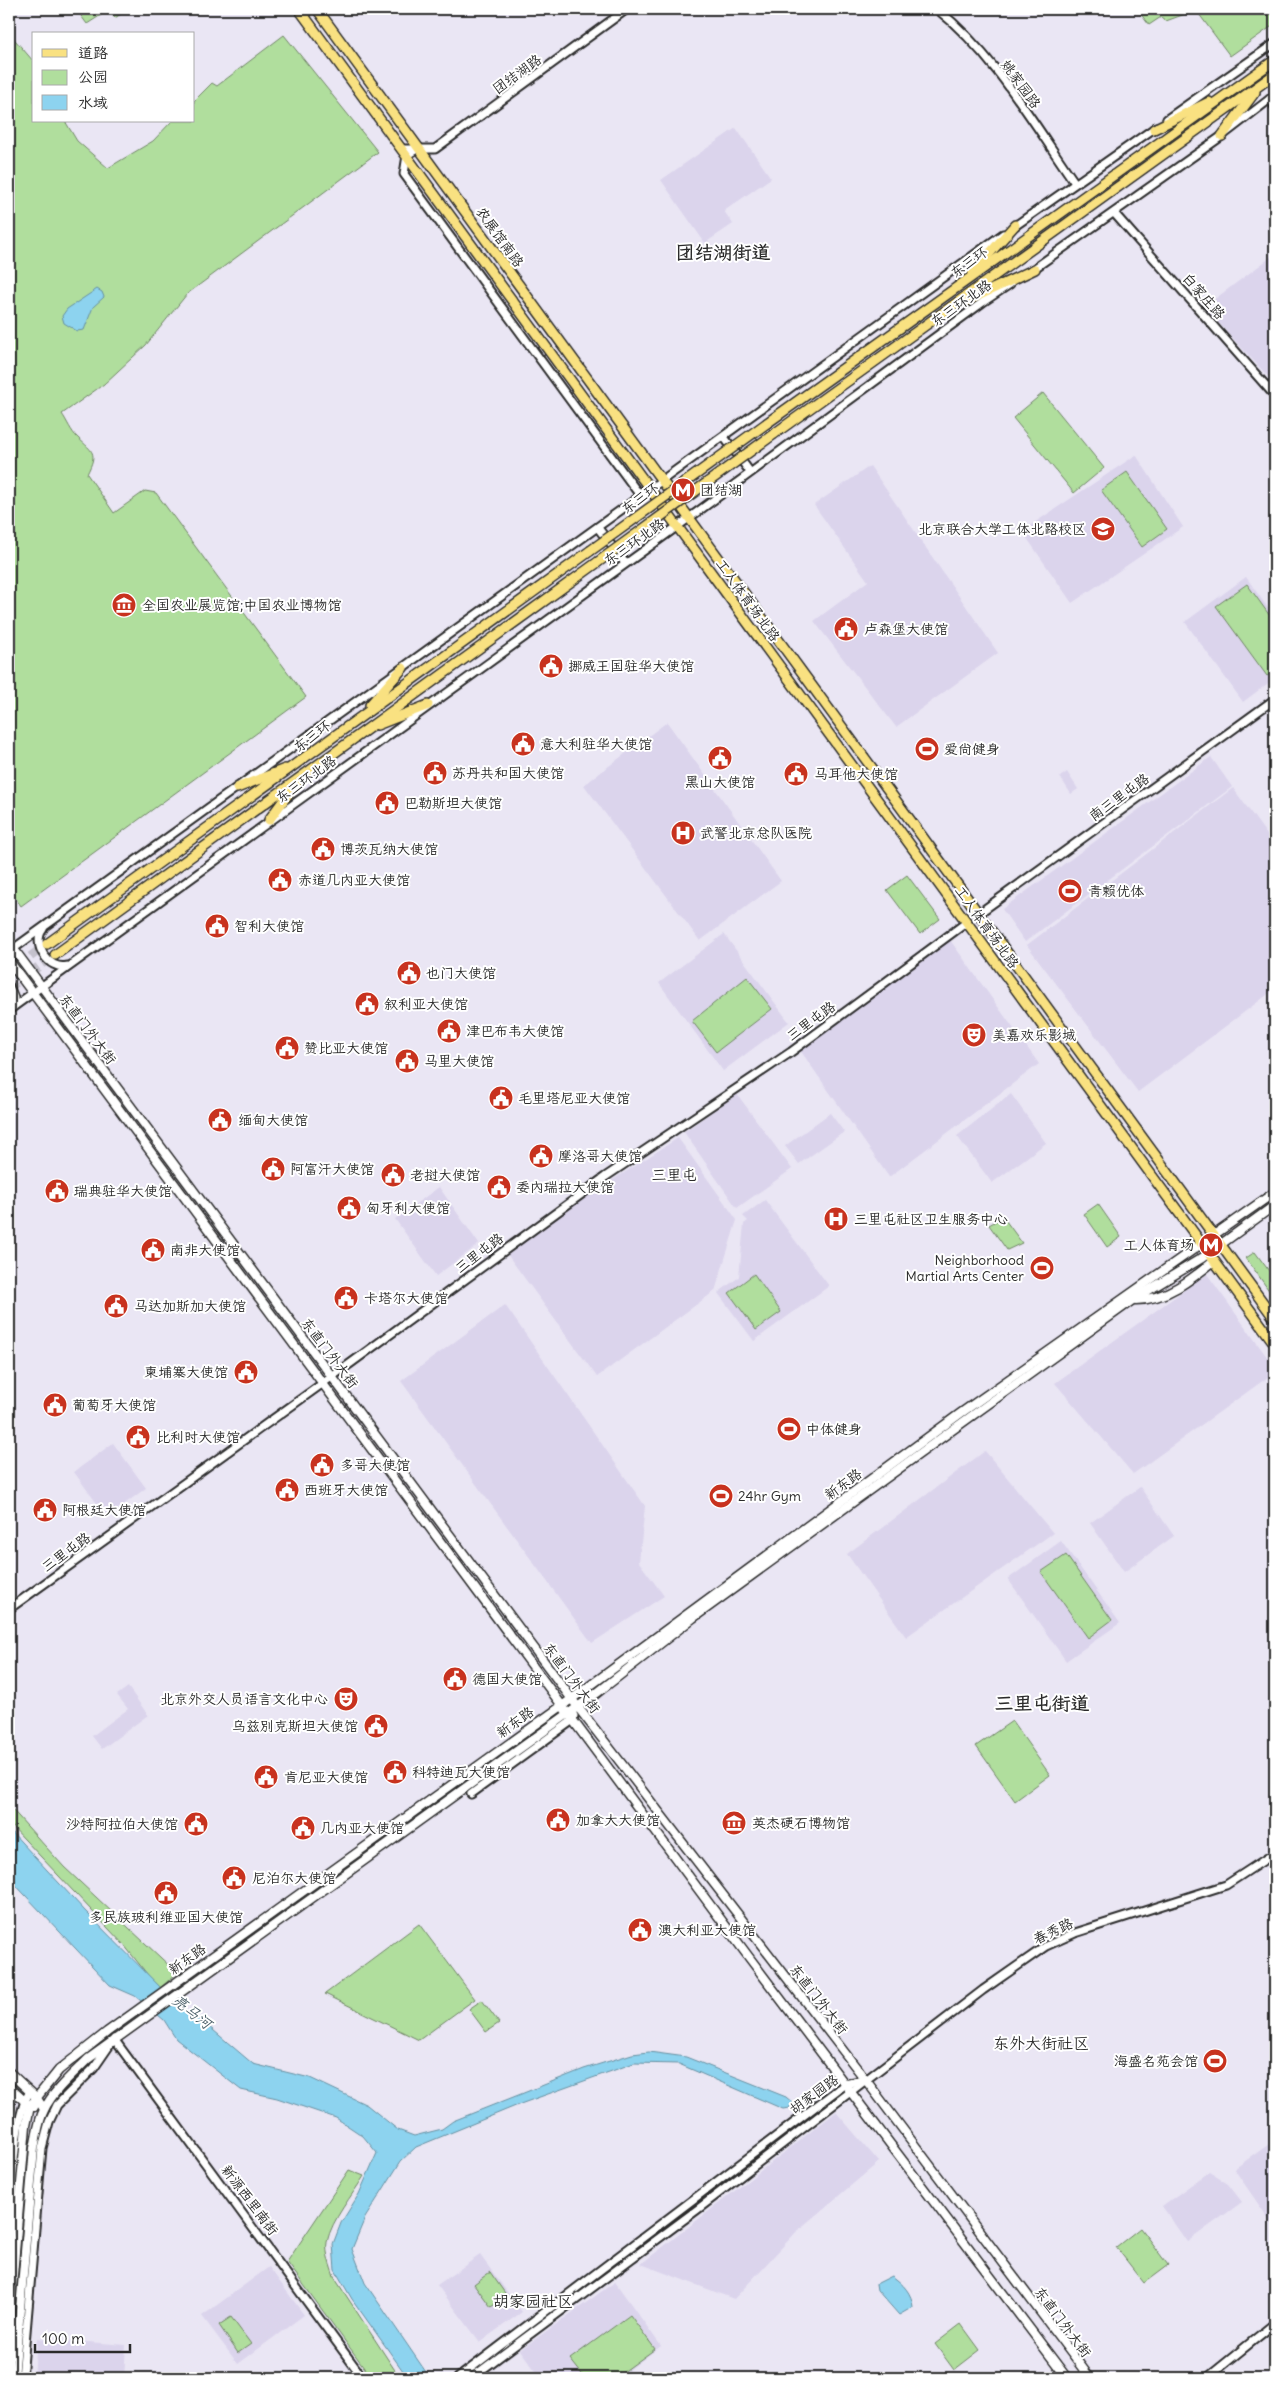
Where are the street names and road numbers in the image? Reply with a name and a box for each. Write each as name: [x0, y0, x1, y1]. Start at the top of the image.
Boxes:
street label: 团结湖路: [489, 50, 545, 98]
street label: 姚家园路: [997, 56, 1045, 112]
street label: 农展馆南路: [472, 203, 528, 271]
street label: 东三环: [947, 242, 991, 282]
street label: 白家庄路: [1179, 269, 1229, 323]
street label: 东三环北路: [927, 276, 995, 330]
street label: 东三环: [618, 478, 662, 518]
street label: 东三环北路: [600, 515, 668, 569]
street label: 工人体育场北路: [712, 555, 784, 645]
street label: 东三环: [290, 716, 334, 756]
street label: 东三环北路: [272, 751, 340, 807]
street label: 南三里屯路: [1085, 769, 1153, 825]
street label: 工人体育场北路: [951, 882, 1023, 972]
street label: 东直门外大街: [56, 990, 120, 1068]
street label: 三里屯路: [783, 997, 839, 1045]
street label: 三里屯路: [451, 1229, 507, 1277]
street label: 东直门外大街: [298, 1314, 362, 1392]
street label: 新东路: [821, 1464, 865, 1504]
street label: 三里屯路: [38, 1528, 94, 1576]
street label: 东直门外大街: [540, 1639, 604, 1717]
street label: 新东路: [493, 1702, 537, 1742]
street label: 春秀路: [1030, 1914, 1076, 1948]
street label: 新东路: [165, 1940, 209, 1978]
street label: 东直门外大街: [786, 1960, 852, 2038]
street label: 胡家园路: [786, 2070, 842, 2118]
street label: 新源西里南街: [218, 2161, 282, 2239]
street label: 东直门外大街: [1031, 2283, 1095, 2361]

